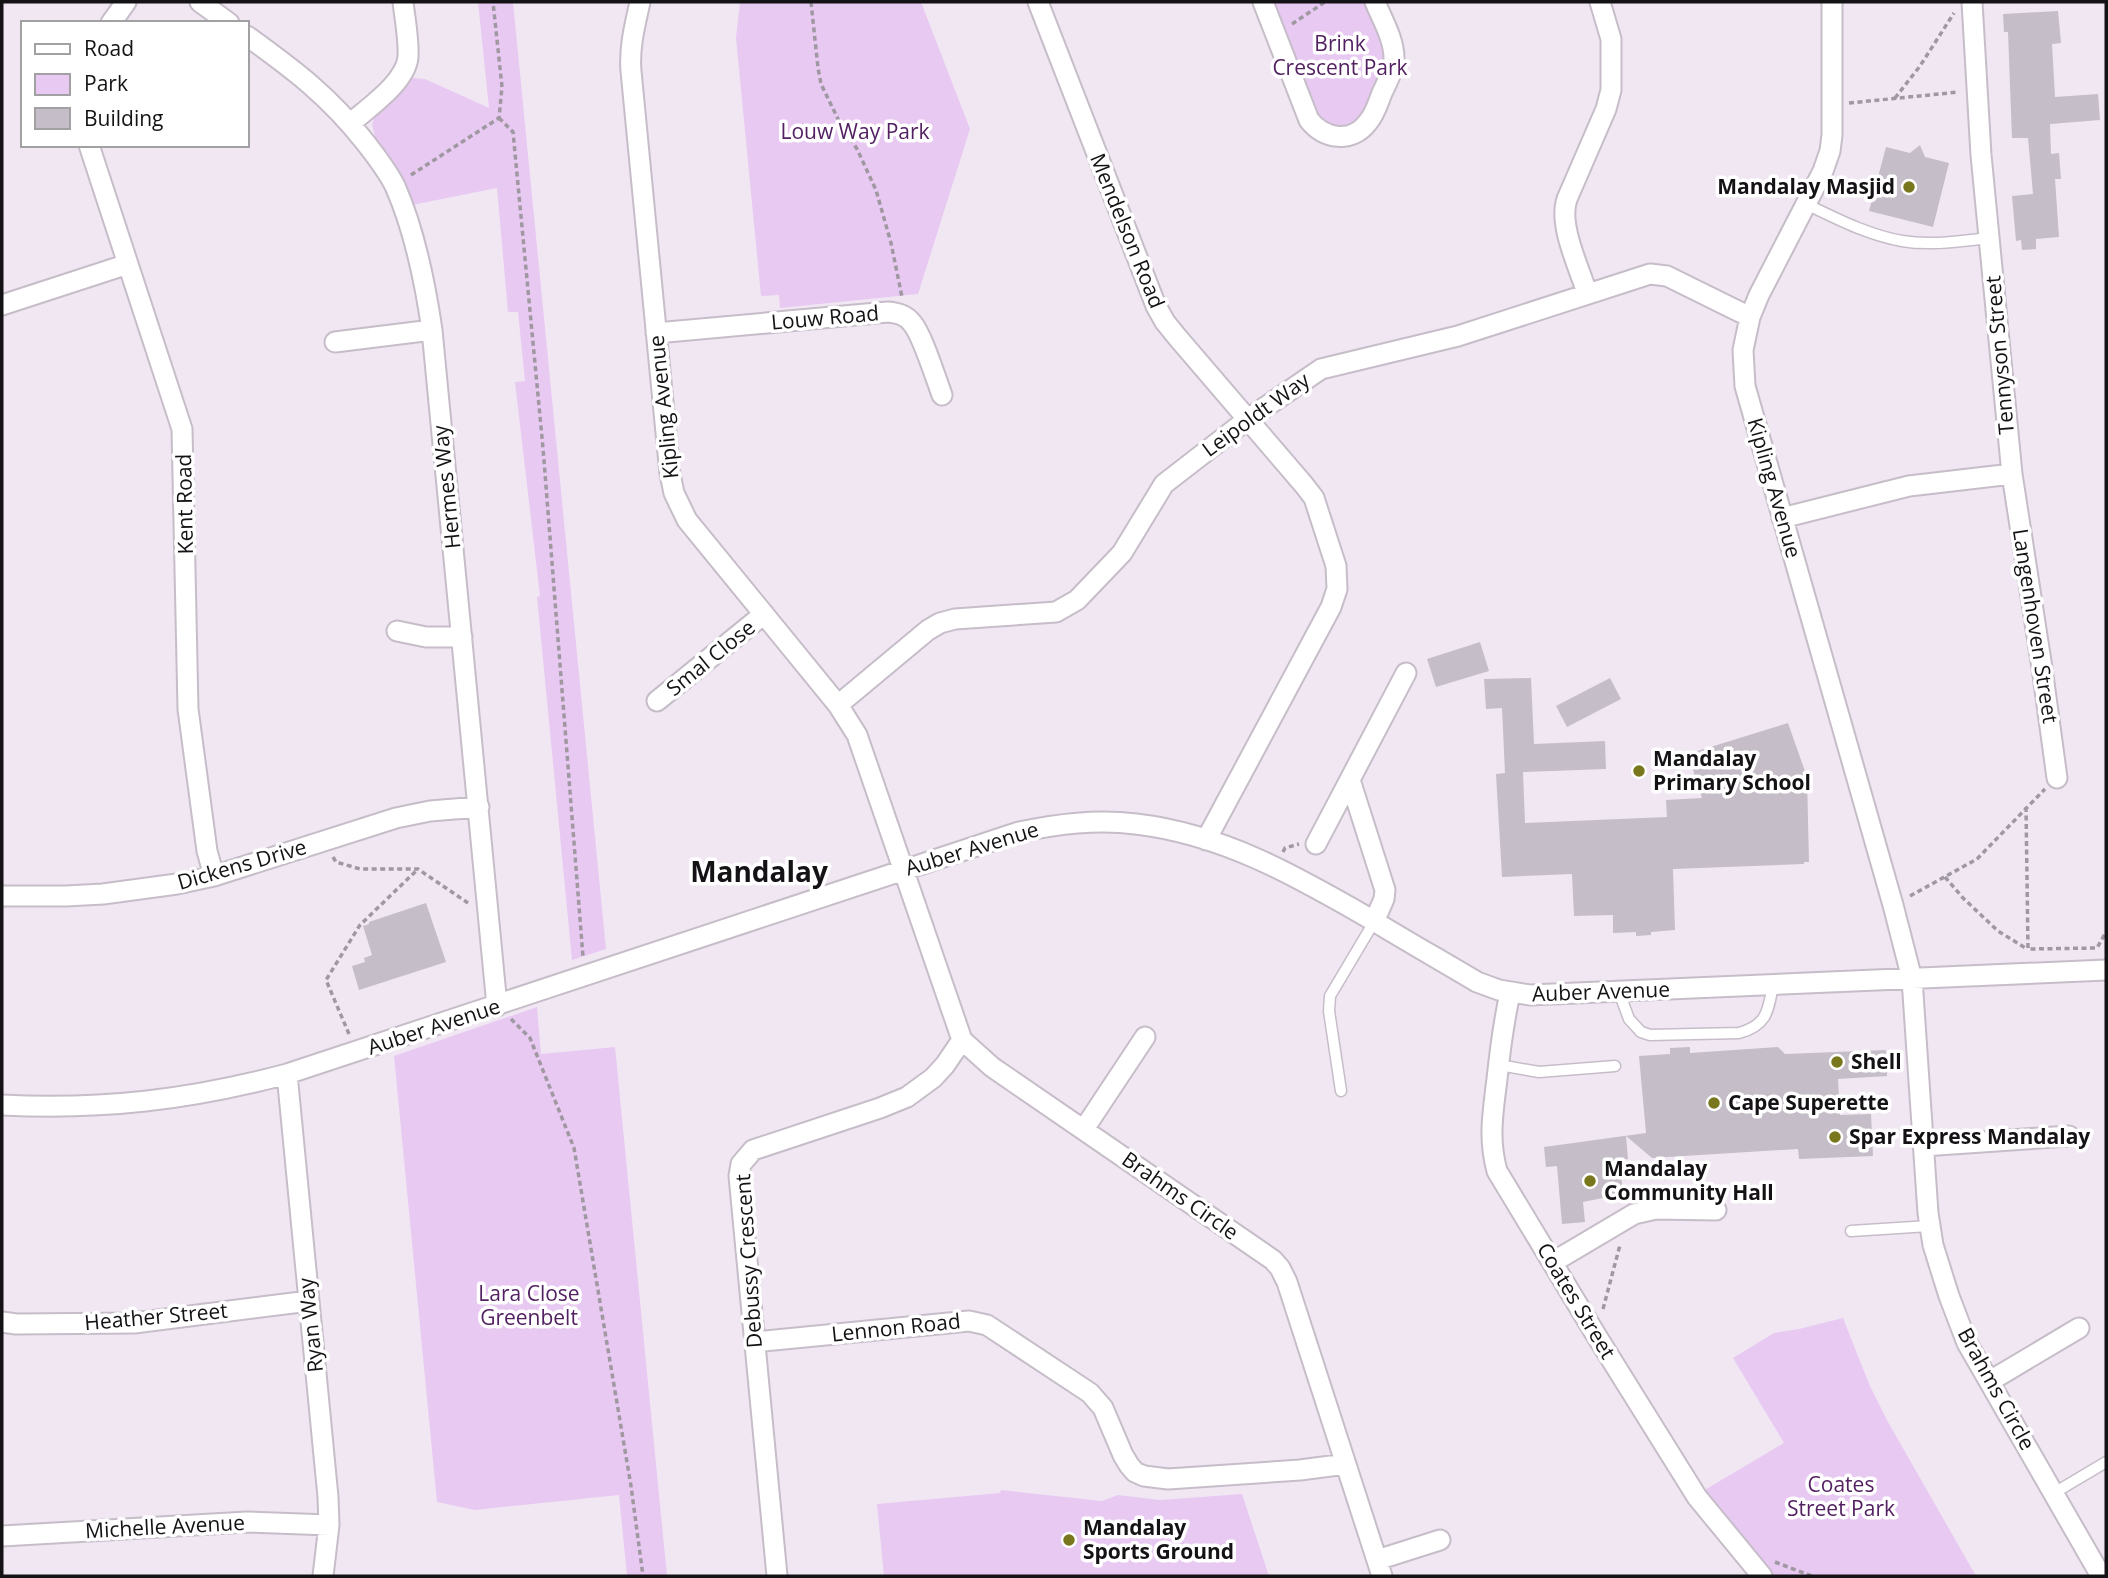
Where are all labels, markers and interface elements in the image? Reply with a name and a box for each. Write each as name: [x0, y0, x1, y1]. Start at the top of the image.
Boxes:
legend: [21, 21, 248, 147]
park label: Brink Crescent Park: [1272, 29, 1408, 81]
text: Road: [84, 34, 134, 62]
text: Park: [84, 69, 128, 97]
text: Building: [84, 104, 163, 132]
park label: Louw Way Park: [780, 117, 930, 145]
street label: Mendelson Road: [1084, 149, 1172, 312]
place label: Mandalay Masjid: [1717, 172, 1895, 200]
marker: Mandalay Masjid: [1901, 179, 1917, 195]
street label: Tennyson Street: [1978, 275, 2020, 436]
street label: Louw Road: [770, 298, 880, 336]
street label: Kipling Avenue: [642, 334, 684, 480]
street label: Leipoldt Way: [1196, 365, 1315, 463]
street label: Kipling Avenue: [1742, 414, 1808, 561]
street label: Hermes Way: [426, 423, 466, 550]
street label: Kent Road: [169, 453, 199, 555]
street label: Langenhoven Street: [2007, 527, 2065, 725]
street label: Smal Close: [660, 613, 761, 702]
place label: Mandalay Primary School: [1653, 744, 1811, 796]
marker: Mandalay Primary School: [1631, 763, 1647, 779]
street label: Auber Avenue: [902, 814, 1042, 882]
street label: Dickens Drive: [174, 832, 310, 896]
district label: Mandalay: [690, 852, 828, 890]
street label: Auber Avenue: [1532, 975, 1670, 1007]
street label: Auber Avenue: [364, 991, 504, 1061]
place label: Shell: [1851, 1047, 1902, 1075]
marker: Shell: [1829, 1054, 1845, 1070]
place label: Cape Superette: [1728, 1088, 1889, 1116]
marker: Cape Superette: [1706, 1095, 1722, 1111]
place label: Spar Express Mandalay: [1849, 1122, 2090, 1150]
marker: Spar Express Mandalay: [1827, 1129, 1843, 1145]
street label: Brahms Circle: [1117, 1145, 1244, 1246]
place label: Mandalay Community Hall: [1604, 1154, 1774, 1206]
street label: Debussy Crescent: [728, 1173, 768, 1349]
marker: Mandalay Community Hall: [1582, 1173, 1598, 1189]
street label: Coates Street: [1531, 1237, 1623, 1364]
street label: Ryan Way: [291, 1276, 329, 1374]
park label: Lara Close Greenbelt: [478, 1279, 580, 1331]
street label: Heather Street: [83, 1296, 229, 1336]
street label: Lennon Road: [830, 1306, 962, 1348]
street label: Brahms Circle: [1952, 1322, 2042, 1455]
park label: Coates Street Park: [1787, 1470, 1895, 1522]
street label: Michelle Avenue: [84, 1508, 246, 1544]
place label: Mandalay Sports Ground: [1083, 1513, 1234, 1565]
marker: Mandalay Sports Ground: [1061, 1532, 1077, 1548]

